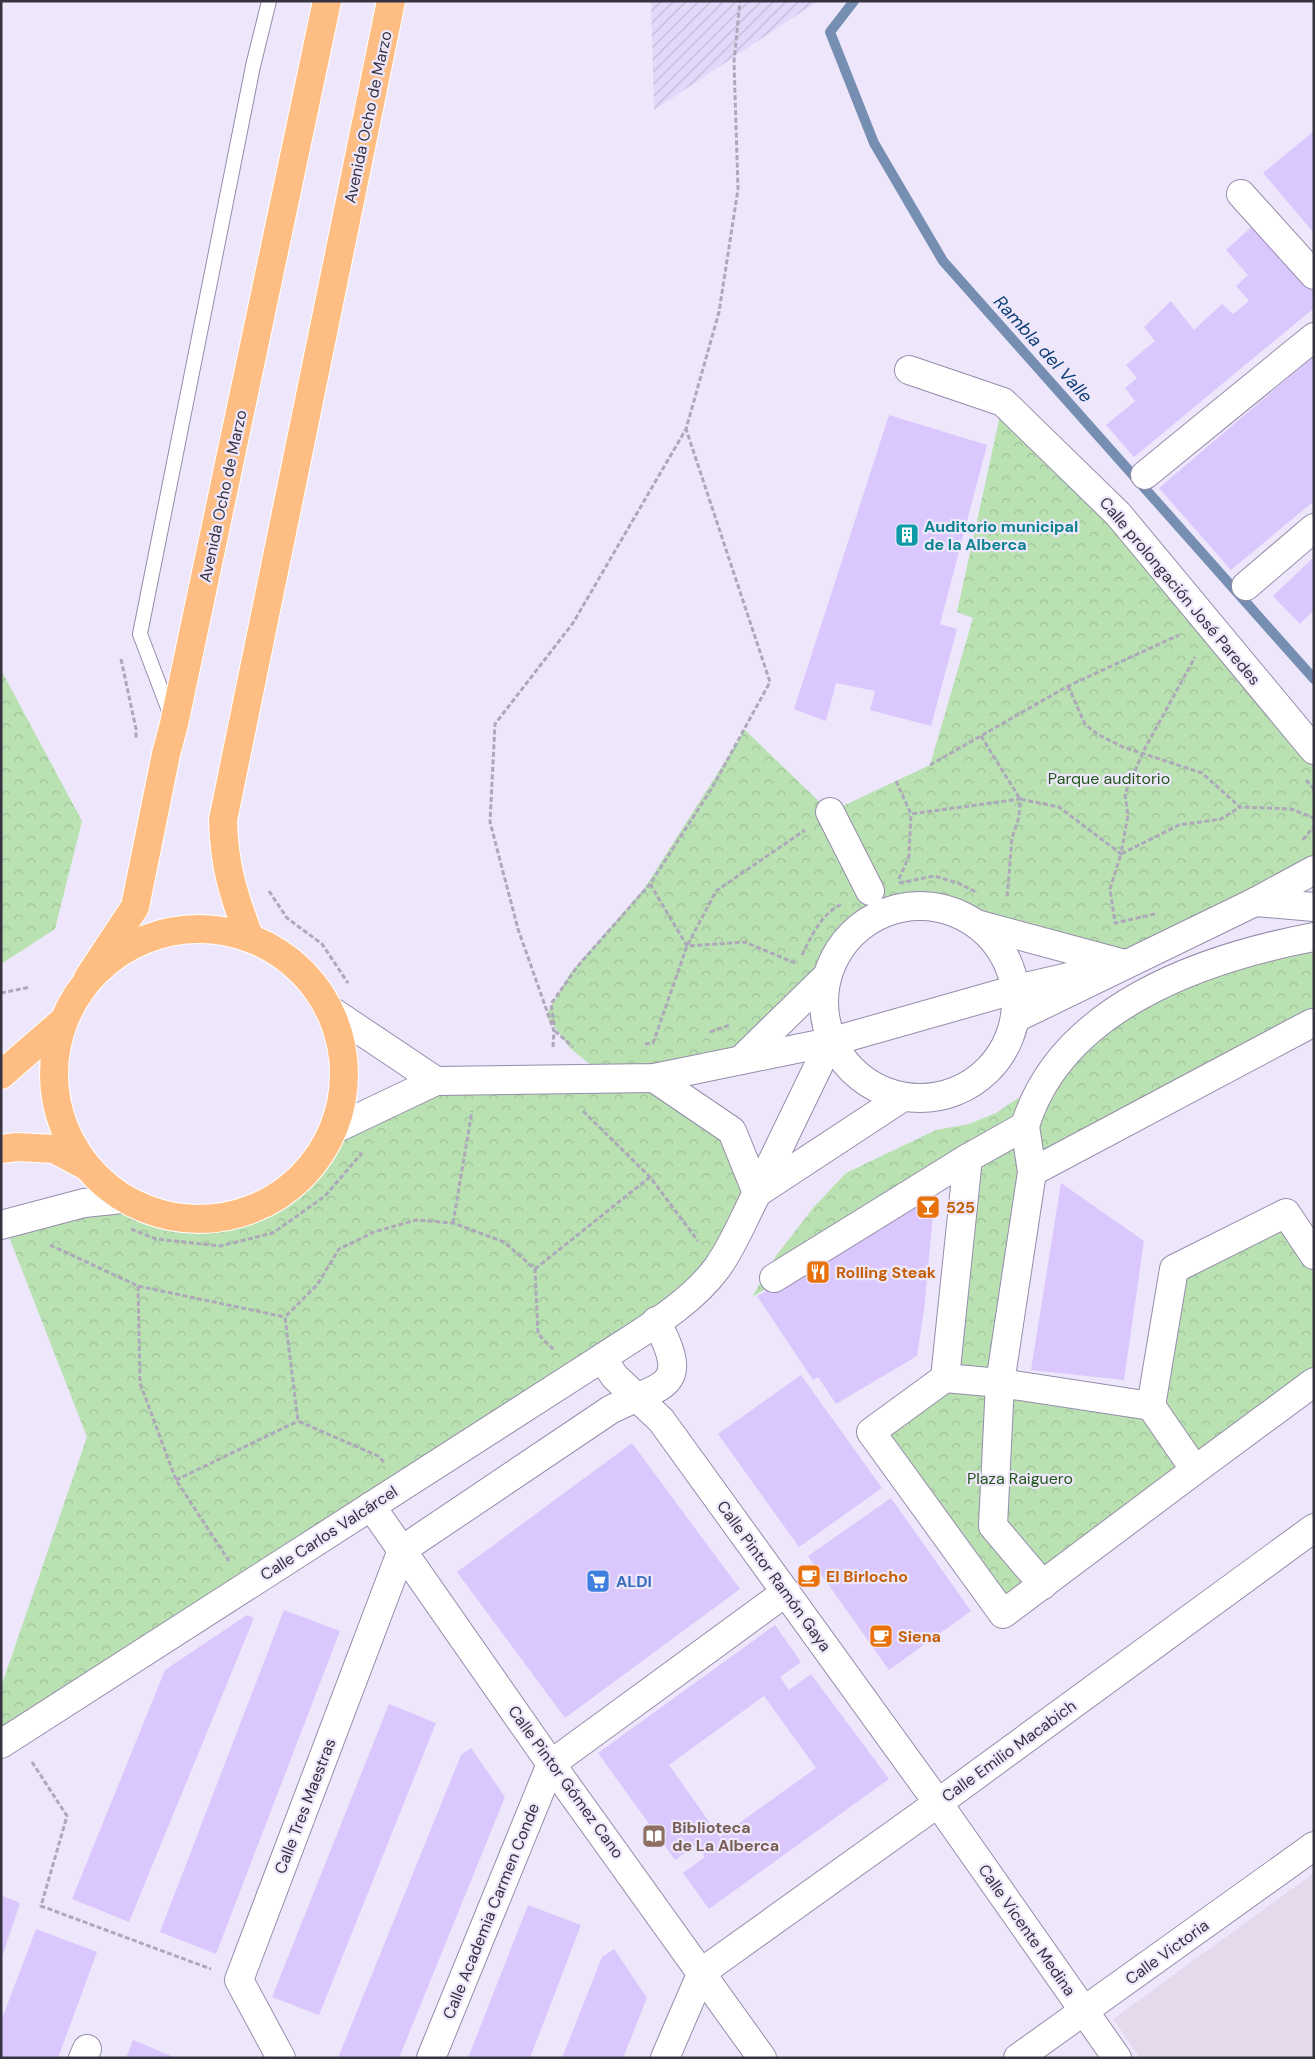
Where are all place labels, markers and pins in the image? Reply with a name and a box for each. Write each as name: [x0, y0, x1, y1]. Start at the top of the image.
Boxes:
place label: Auditorio municipal de la Alberca: [924, 516, 1078, 555]
building icon: Auditorio municipal de la Alberca: [894, 522, 920, 548]
bar icon: 525: [915, 1194, 941, 1220]
place label: 525: [946, 1197, 975, 1218]
restaurant icon: Rolling Steak: [805, 1259, 831, 1285]
place label: Rolling Steak: [836, 1262, 937, 1283]
cafe icon: El Birlocho: [796, 1563, 822, 1589]
place label: El Birlocho: [826, 1566, 908, 1587]
supermarket icon: ALDI: [585, 1568, 611, 1594]
place label: ALDI: [616, 1571, 652, 1592]
cafe icon: Siena: [868, 1623, 894, 1649]
place label: Siena: [898, 1626, 941, 1647]
place label: Biblioteca de La Alberca: [672, 1817, 779, 1856]
library icon: Biblioteca de La Alberca: [641, 1823, 667, 1849]

